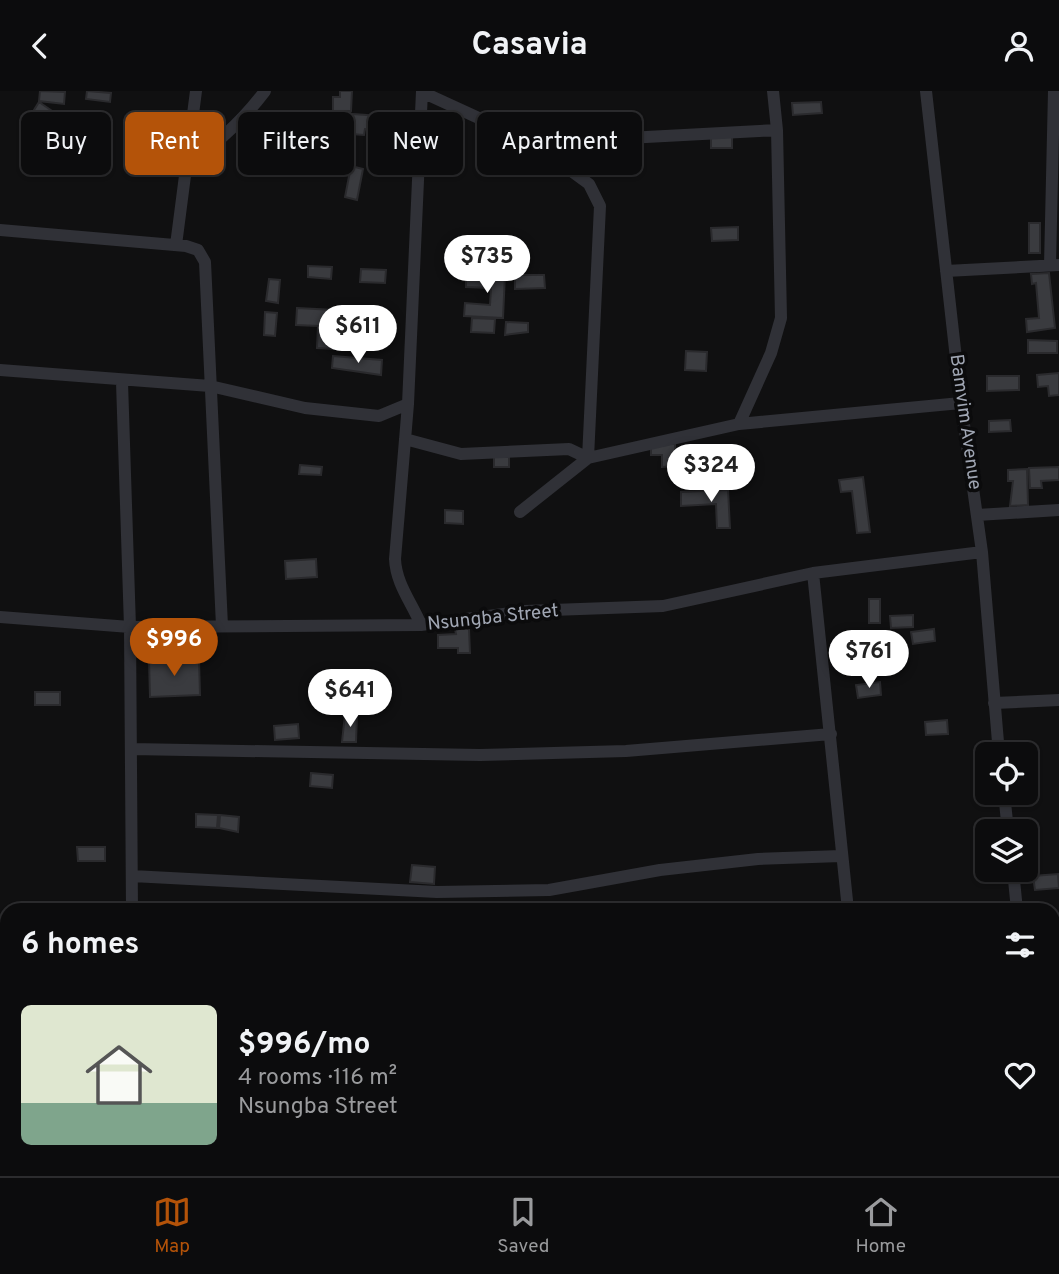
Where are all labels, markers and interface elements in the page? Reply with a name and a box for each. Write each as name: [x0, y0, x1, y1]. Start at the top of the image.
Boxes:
text: Casavia: [471, 26, 588, 66]
icon: back: [21, 27, 59, 65]
icon: person: [1000, 27, 1038, 65]
chip: Buy: [21, 112, 111, 175]
chip: Rent: [125, 112, 224, 175]
chip: Filters: [238, 112, 354, 175]
chip: New: [368, 112, 463, 175]
chip: Apartment: [477, 112, 642, 175]
pin: $735: [446, 235, 528, 295]
text: $735: [460, 243, 514, 272]
pin: $611: [317, 306, 399, 365]
text: $611: [335, 313, 381, 342]
street label: Bamvim Avenue: [944, 353, 986, 491]
pin: $324: [670, 445, 752, 504]
text: $324: [683, 452, 739, 481]
street label: Nsungba Street: [426, 599, 560, 637]
pin: $996: [133, 619, 215, 678]
text: $996: [146, 626, 202, 655]
pin: $761: [828, 631, 910, 690]
text: $761: [845, 638, 893, 667]
pin: $641: [309, 669, 391, 729]
text: $641: [324, 677, 376, 706]
map controls: [975, 742, 1038, 882]
button: locate: [975, 742, 1038, 805]
button: layers: [975, 819, 1038, 882]
icon: filters: [1001, 926, 1039, 964]
text: 6 homes: [21, 927, 139, 964]
text: $996/mo: [238, 1027, 371, 1064]
icon: home: [77, 1033, 161, 1117]
icon: heart: [1001, 1056, 1039, 1094]
text: 4 rooms · 116 m²: [238, 1064, 397, 1093]
text: Nsungba Street: [238, 1093, 398, 1122]
tab: Map: [153, 1193, 191, 1259]
tab: Saved: [497, 1193, 549, 1259]
tab: Home: [855, 1193, 906, 1259]

